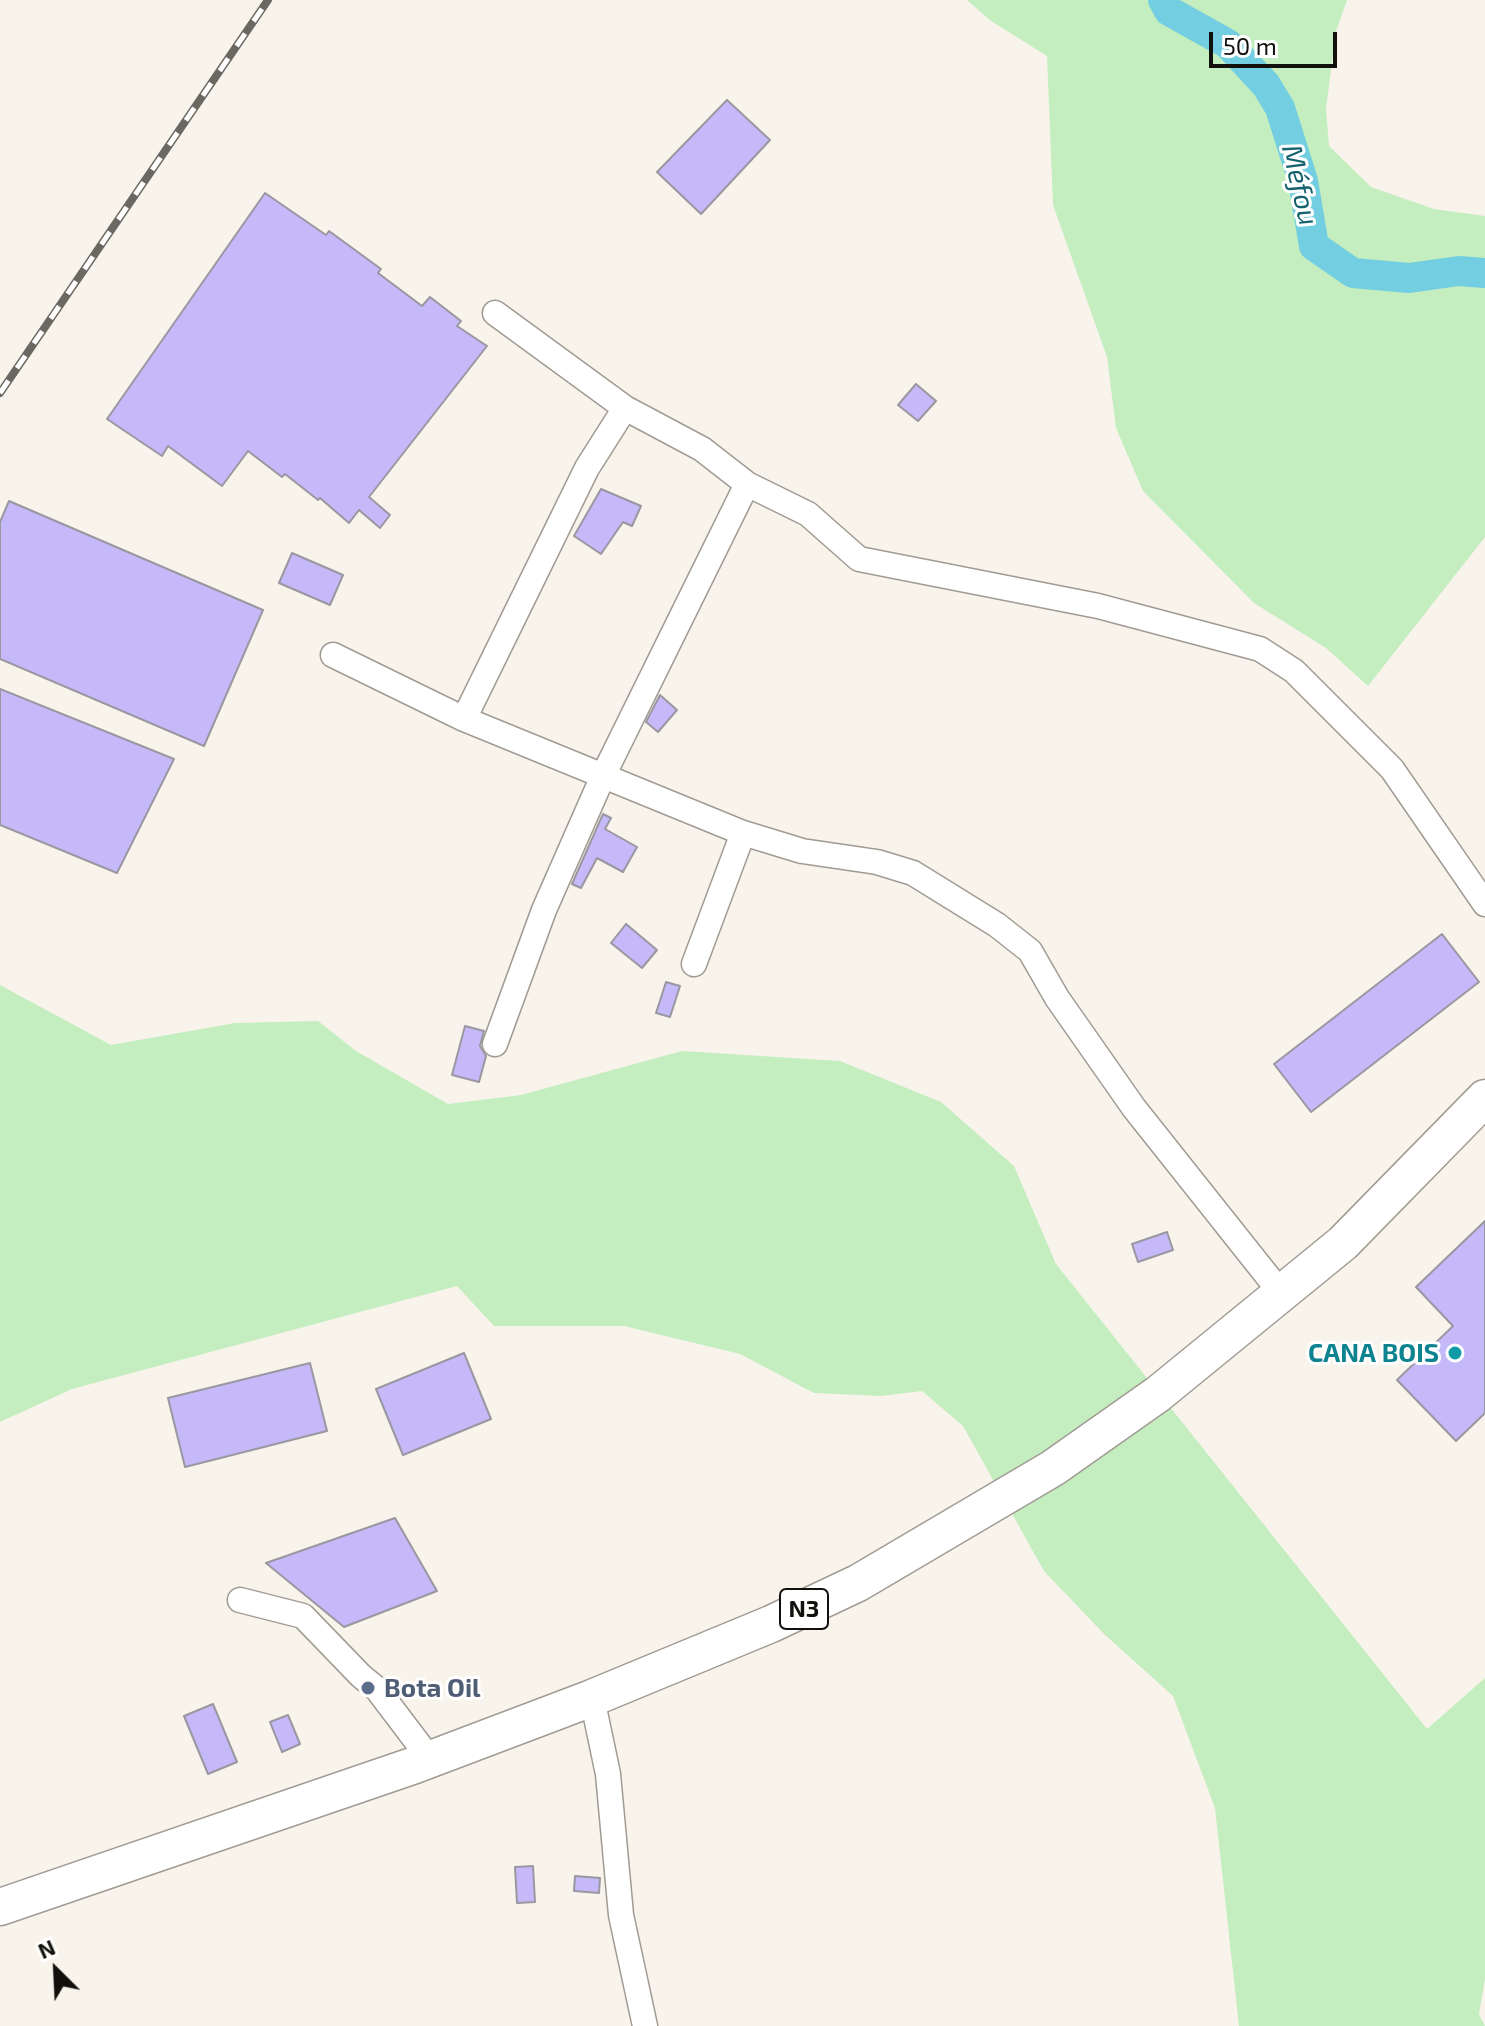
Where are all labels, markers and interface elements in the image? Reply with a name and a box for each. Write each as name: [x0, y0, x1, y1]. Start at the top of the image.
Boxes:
scale bar: [1213, 16, 1341, 66]
text: 50 m: [1223, 31, 1277, 60]
water label: Méfou: [1274, 141, 1326, 229]
place label: CANA BOIS: [1308, 1337, 1439, 1369]
marker: CANA BOIS: [1446, 1344, 1464, 1362]
road number: N3: [780, 1589, 828, 1629]
place label: Bota Oil: [384, 1672, 481, 1704]
marker: Bota Oil: [359, 1679, 377, 1697]
north arrow: [16, 1930, 96, 2010]
text: N: [34, 1933, 59, 1963]

